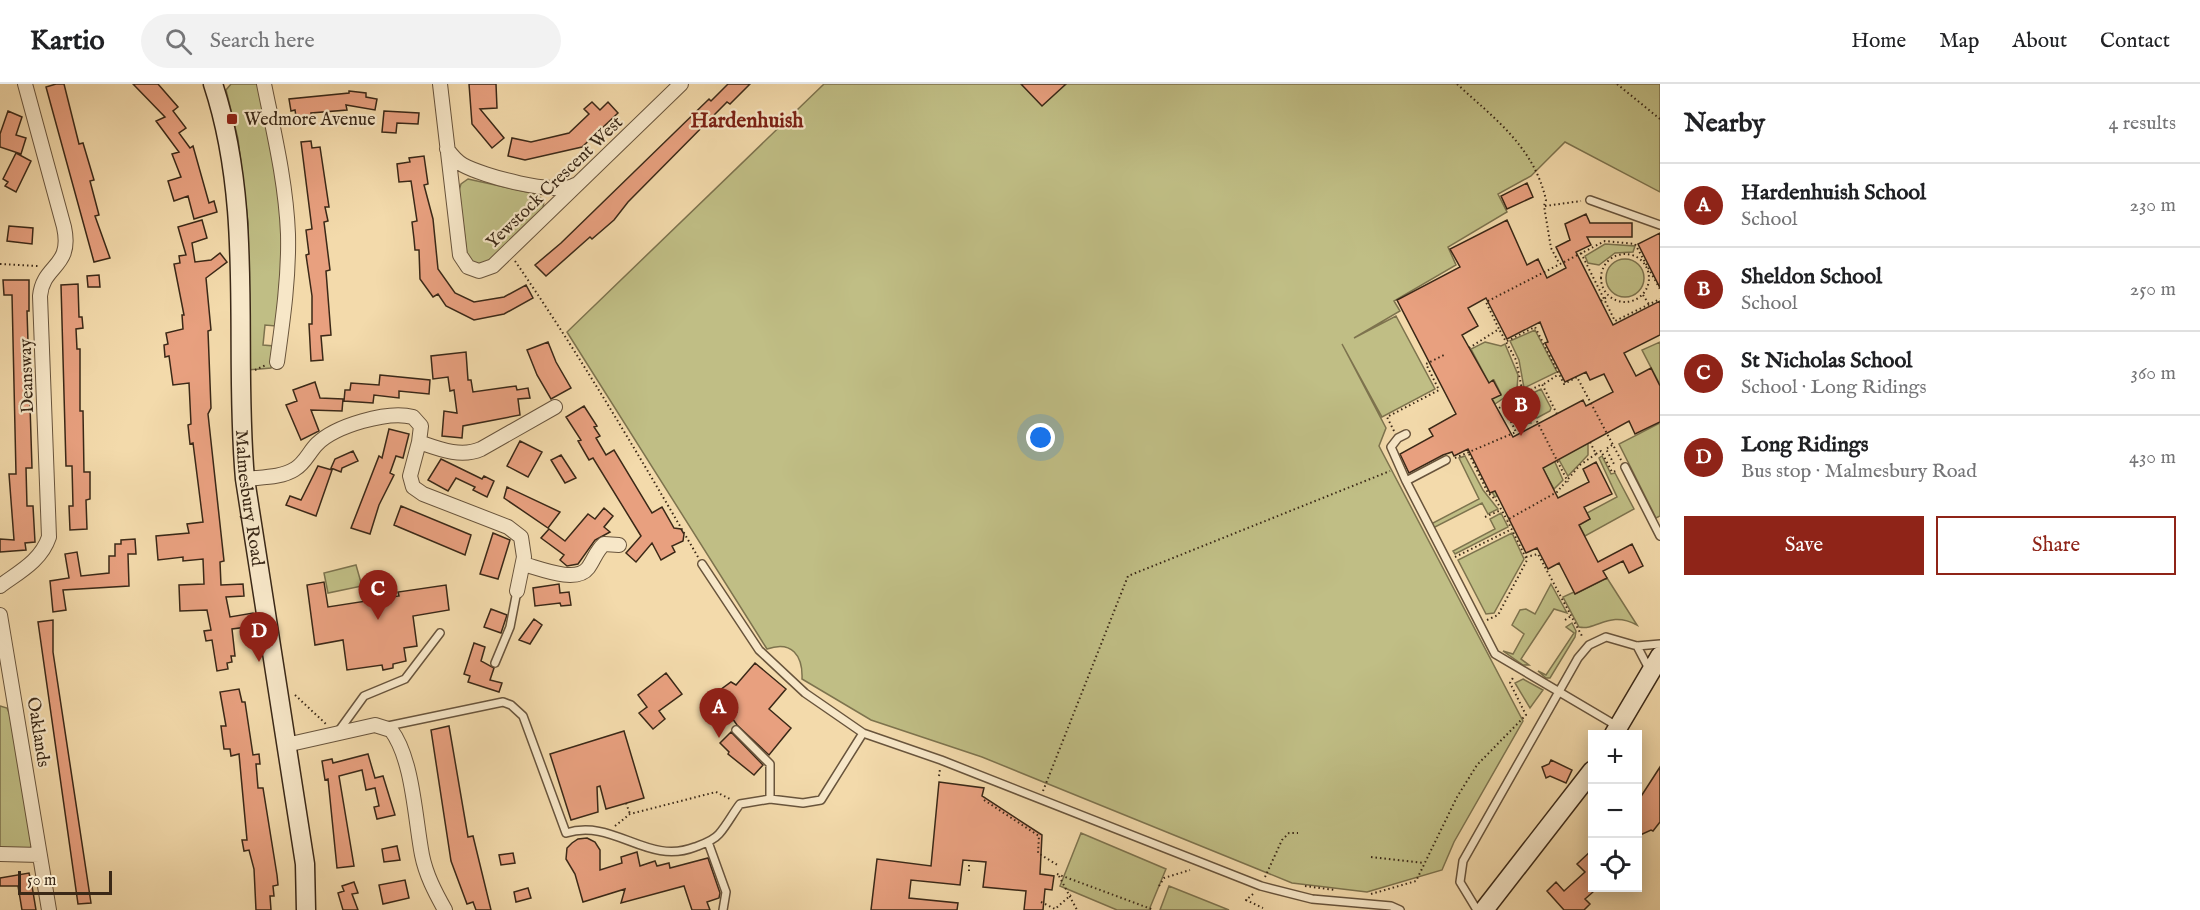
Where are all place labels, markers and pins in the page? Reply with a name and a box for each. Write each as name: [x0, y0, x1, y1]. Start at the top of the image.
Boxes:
place label: Wedmore Avenue: [244, 109, 375, 132]
marker: Wedmore Avenue: [225, 112, 239, 126]
pin: B: [1502, 386, 1540, 436]
pin: C: [358, 570, 398, 620]
pin: D: [240, 612, 278, 662]
pin: A: [700, 688, 738, 738]

